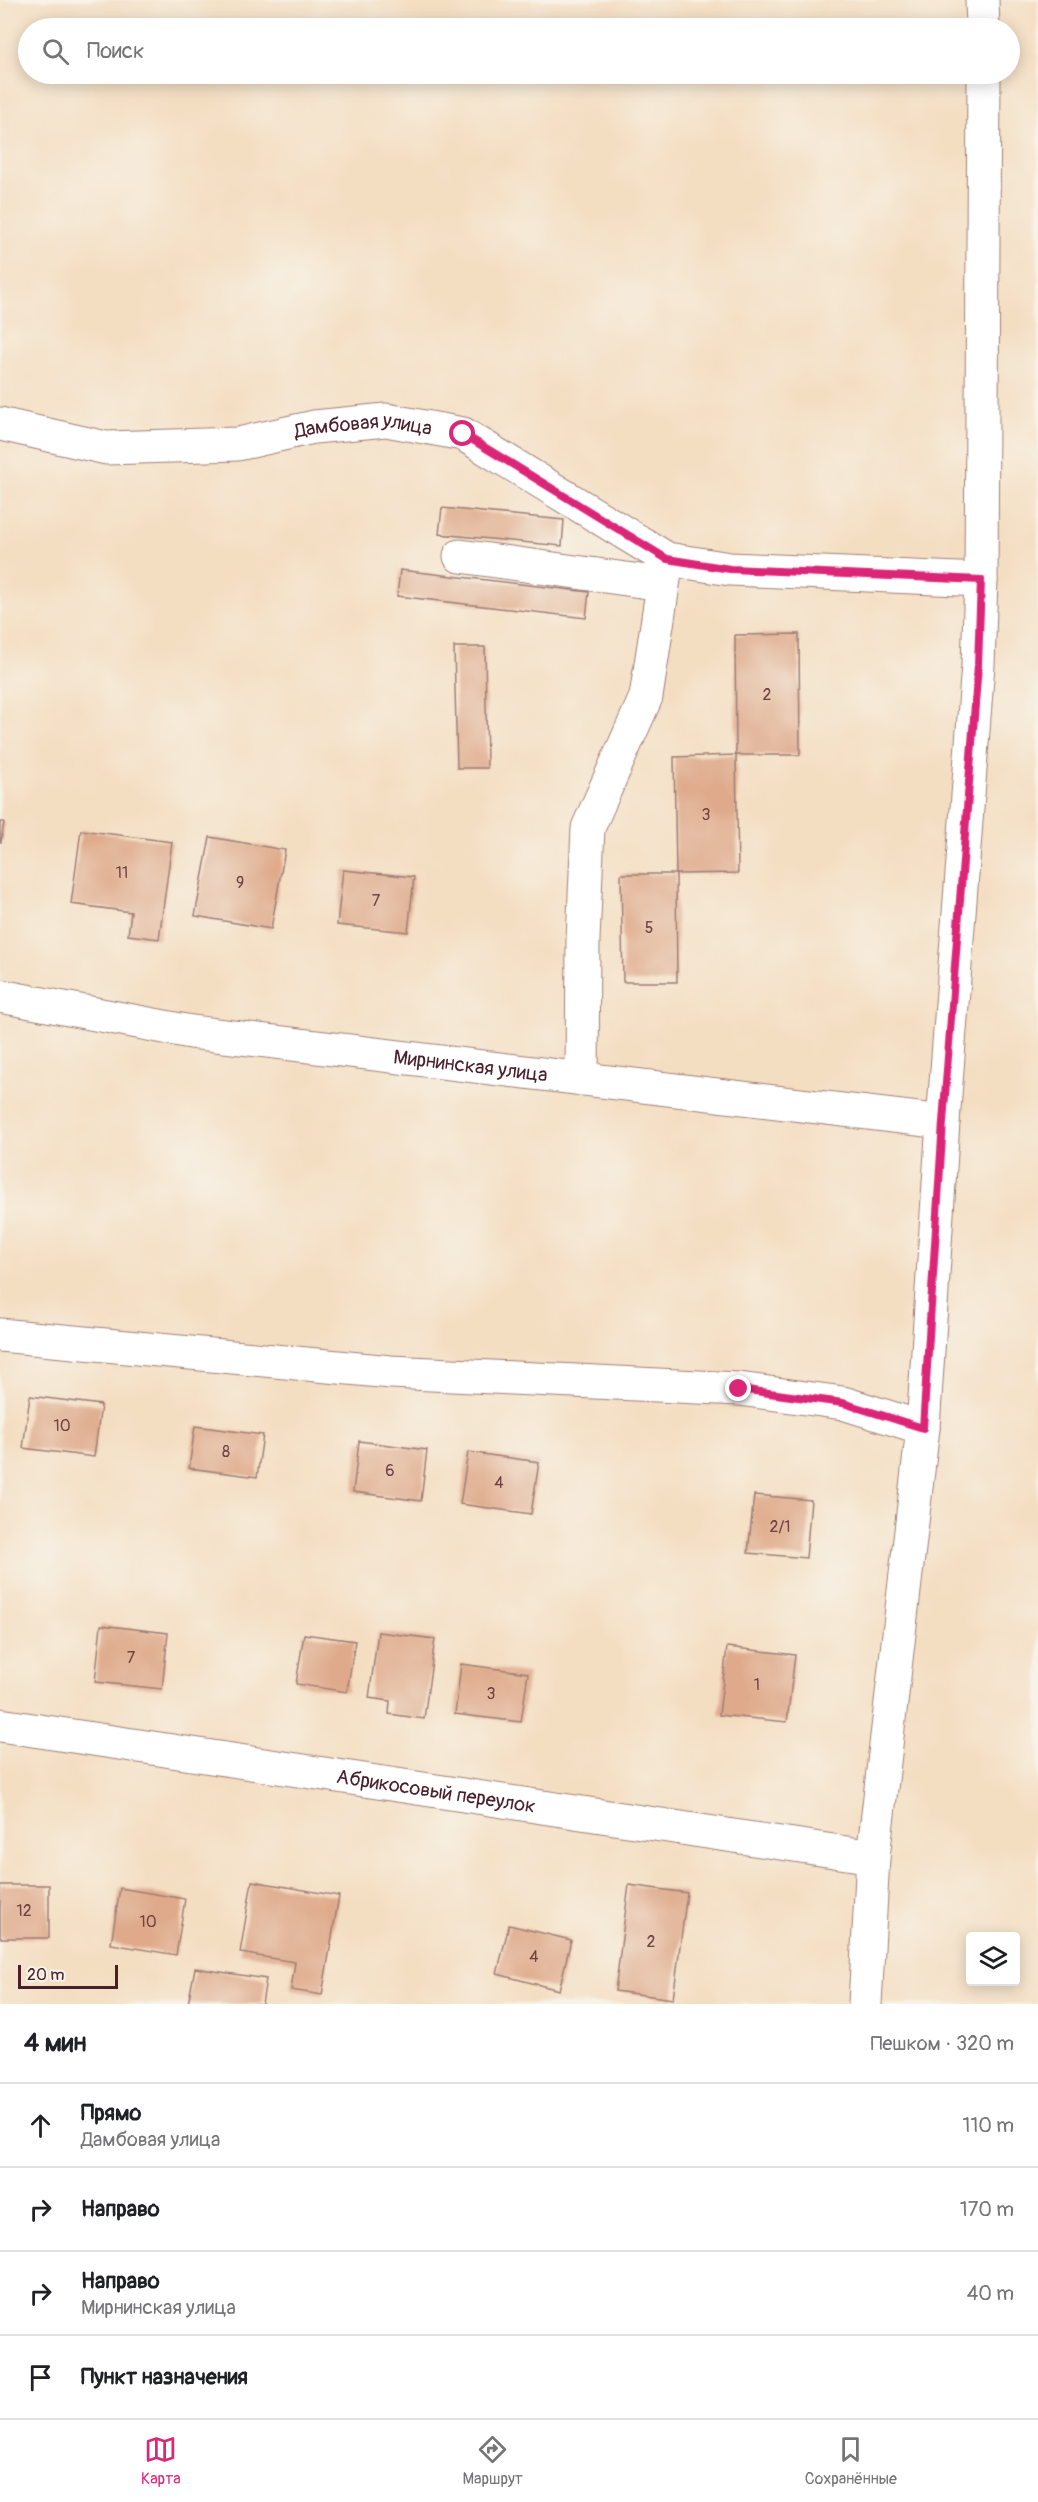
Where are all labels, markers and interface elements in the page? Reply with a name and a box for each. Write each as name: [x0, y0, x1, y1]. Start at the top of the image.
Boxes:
search box: [18, 18, 1020, 84]
icon: search: [39, 35, 72, 68]
text: Поиск: [87, 37, 144, 65]
street label: Дамбовая улица: [290, 407, 434, 444]
route start: [449, 420, 475, 446]
house number: 2: [763, 685, 772, 705]
house number: 3: [702, 805, 711, 825]
house number: 11: [116, 863, 128, 883]
house number: 9: [236, 873, 244, 893]
house number: 7: [372, 891, 381, 911]
house number: 5: [645, 918, 653, 938]
street label: Мирнинская улица: [392, 1044, 549, 1087]
route end: [725, 1375, 751, 1401]
house number: 10: [53, 1416, 71, 1436]
house number: 8: [222, 1442, 230, 1462]
house number: 6: [385, 1461, 395, 1481]
house number: 4: [494, 1473, 504, 1493]
house number: 2/1: [770, 1517, 790, 1537]
house number: 7: [127, 1648, 136, 1668]
house number: 1: [754, 1675, 760, 1695]
house number: 3: [487, 1684, 496, 1704]
street label: Абрикосовый переулок: [335, 1764, 537, 1818]
house number: 12: [16, 1901, 32, 1921]
house number: 10: [139, 1912, 157, 1932]
house number: 2: [647, 1932, 656, 1952]
map controls: [966, 1932, 1020, 1986]
button: layers: [966, 1932, 1020, 1986]
house number: 4: [529, 1947, 539, 1967]
scale bar: [18, 1962, 118, 1990]
text: 20 m: [27, 1965, 65, 1985]
text: 4 мин: [24, 2027, 86, 2059]
text: Пешком · 320 m: [871, 2031, 1014, 2056]
text: Прямо: [81, 2099, 141, 2127]
icon: ahead: [24, 2109, 57, 2142]
text: 110 m: [963, 2113, 1014, 2138]
text: Дамбовая улица: [81, 2127, 220, 2152]
icon: right: [24, 2193, 57, 2226]
text: Направо: [81, 2195, 160, 2223]
text: 170 m: [960, 2197, 1014, 2222]
text: Направо: [81, 2267, 160, 2295]
icon: right: [24, 2277, 57, 2310]
text: 40 m: [967, 2281, 1014, 2306]
text: Мирнинская улица: [81, 2295, 236, 2320]
icon: arrive: [24, 2361, 57, 2394]
text: Пункт назначения: [81, 2363, 248, 2391]
tab: Карта: [141, 2433, 181, 2489]
tab: Маршрут: [463, 2433, 523, 2489]
tab: Сохранённые: [805, 2433, 897, 2489]

